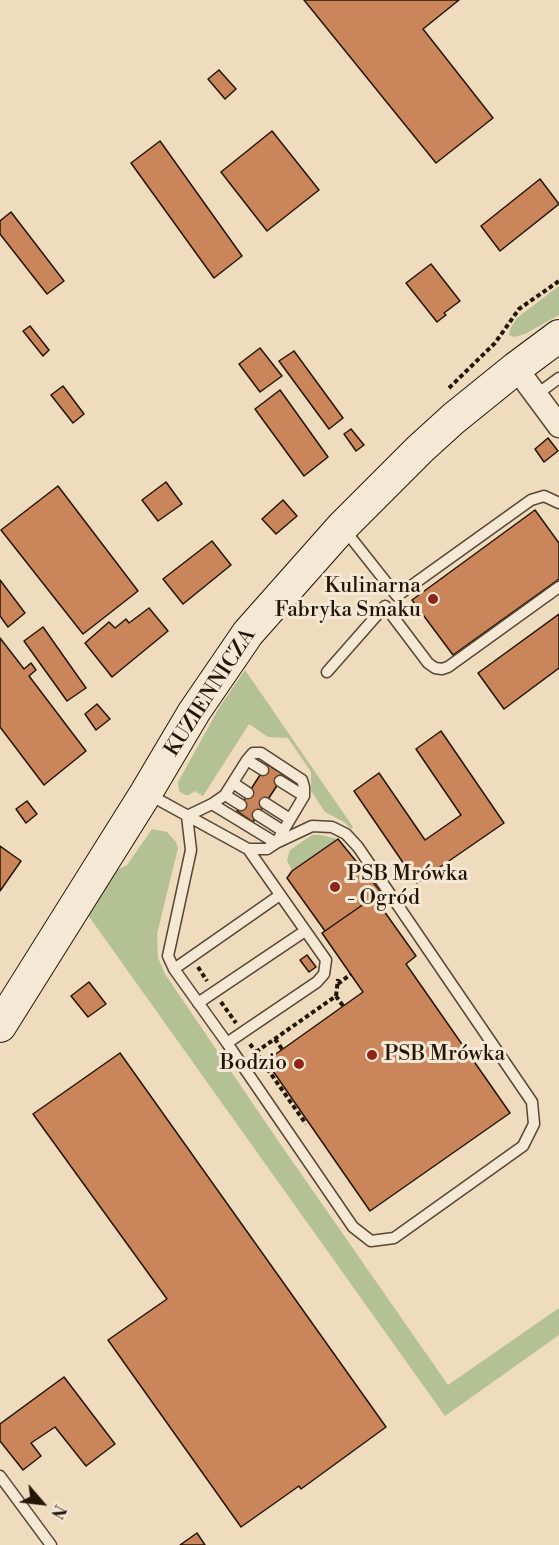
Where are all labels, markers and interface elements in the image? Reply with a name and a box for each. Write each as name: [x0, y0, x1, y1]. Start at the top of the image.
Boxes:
place label: Kulinarna Fabryka Smaku: [275, 574, 421, 624]
marker: Kulinarna Fabryka Smaku: [426, 592, 440, 606]
street label: KUZIENNICZA: [160, 624, 262, 762]
place label: PSB Mrówka - Ogród: [347, 862, 468, 912]
marker: PSB Mrówka - Ogród: [328, 880, 342, 894]
place label: PSB Mrówka: [384, 1042, 505, 1068]
marker: PSB Mrówka: [365, 1048, 379, 1062]
place label: Bodzio: [220, 1051, 287, 1077]
marker: Bodzio: [292, 1057, 306, 1071]
north arrow: [12, 1473, 72, 1533]
text: N: [46, 1501, 70, 1522]

